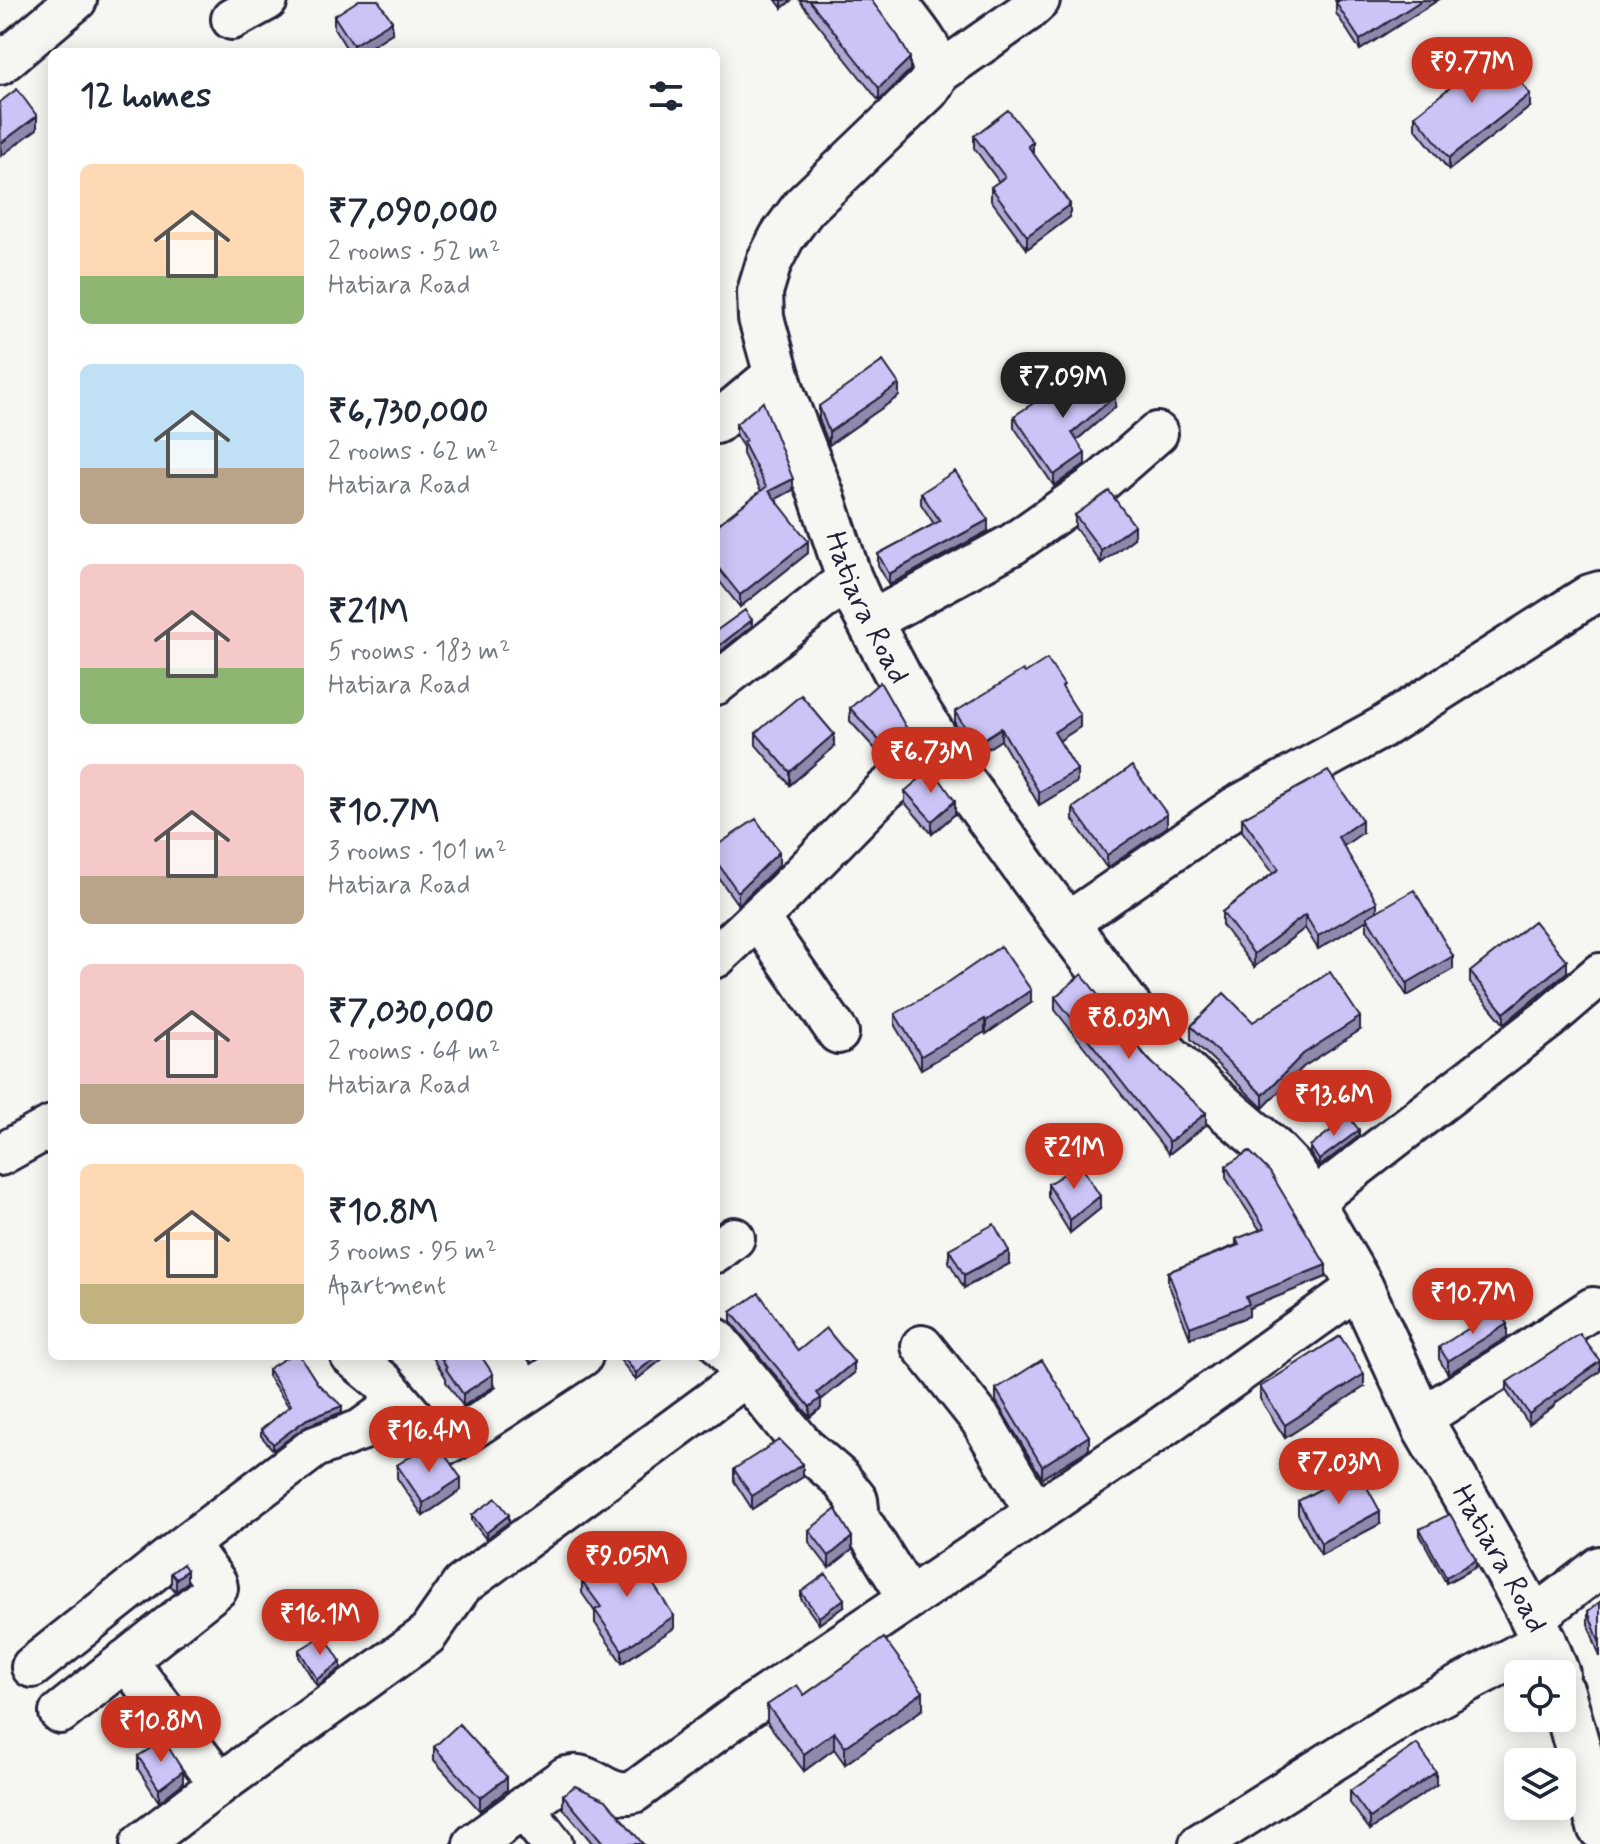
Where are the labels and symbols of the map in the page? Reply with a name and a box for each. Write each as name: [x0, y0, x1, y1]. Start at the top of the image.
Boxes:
pin: ₹9.77M: [1407, 37, 1537, 105]
pin: ₹7.09M: [998, 352, 1128, 420]
street label: Hatiara Road: [815, 526, 919, 691]
pin: ₹6.73M: [866, 727, 996, 795]
pin: ₹8.03M: [1064, 993, 1194, 1061]
pin: ₹13.6M: [1269, 1070, 1399, 1138]
pin: ₹21M: [1027, 1123, 1121, 1191]
pin: ₹10.7M: [1408, 1268, 1538, 1336]
pin: ₹16.4M: [364, 1406, 494, 1474]
pin: ₹7.03M: [1274, 1438, 1404, 1506]
street label: Hatiara Road: [1442, 1477, 1556, 1639]
pin: ₹9.05M: [562, 1531, 692, 1599]
pin: ₹16.1M: [255, 1589, 385, 1657]
pin: ₹10.8M: [96, 1696, 226, 1764]

